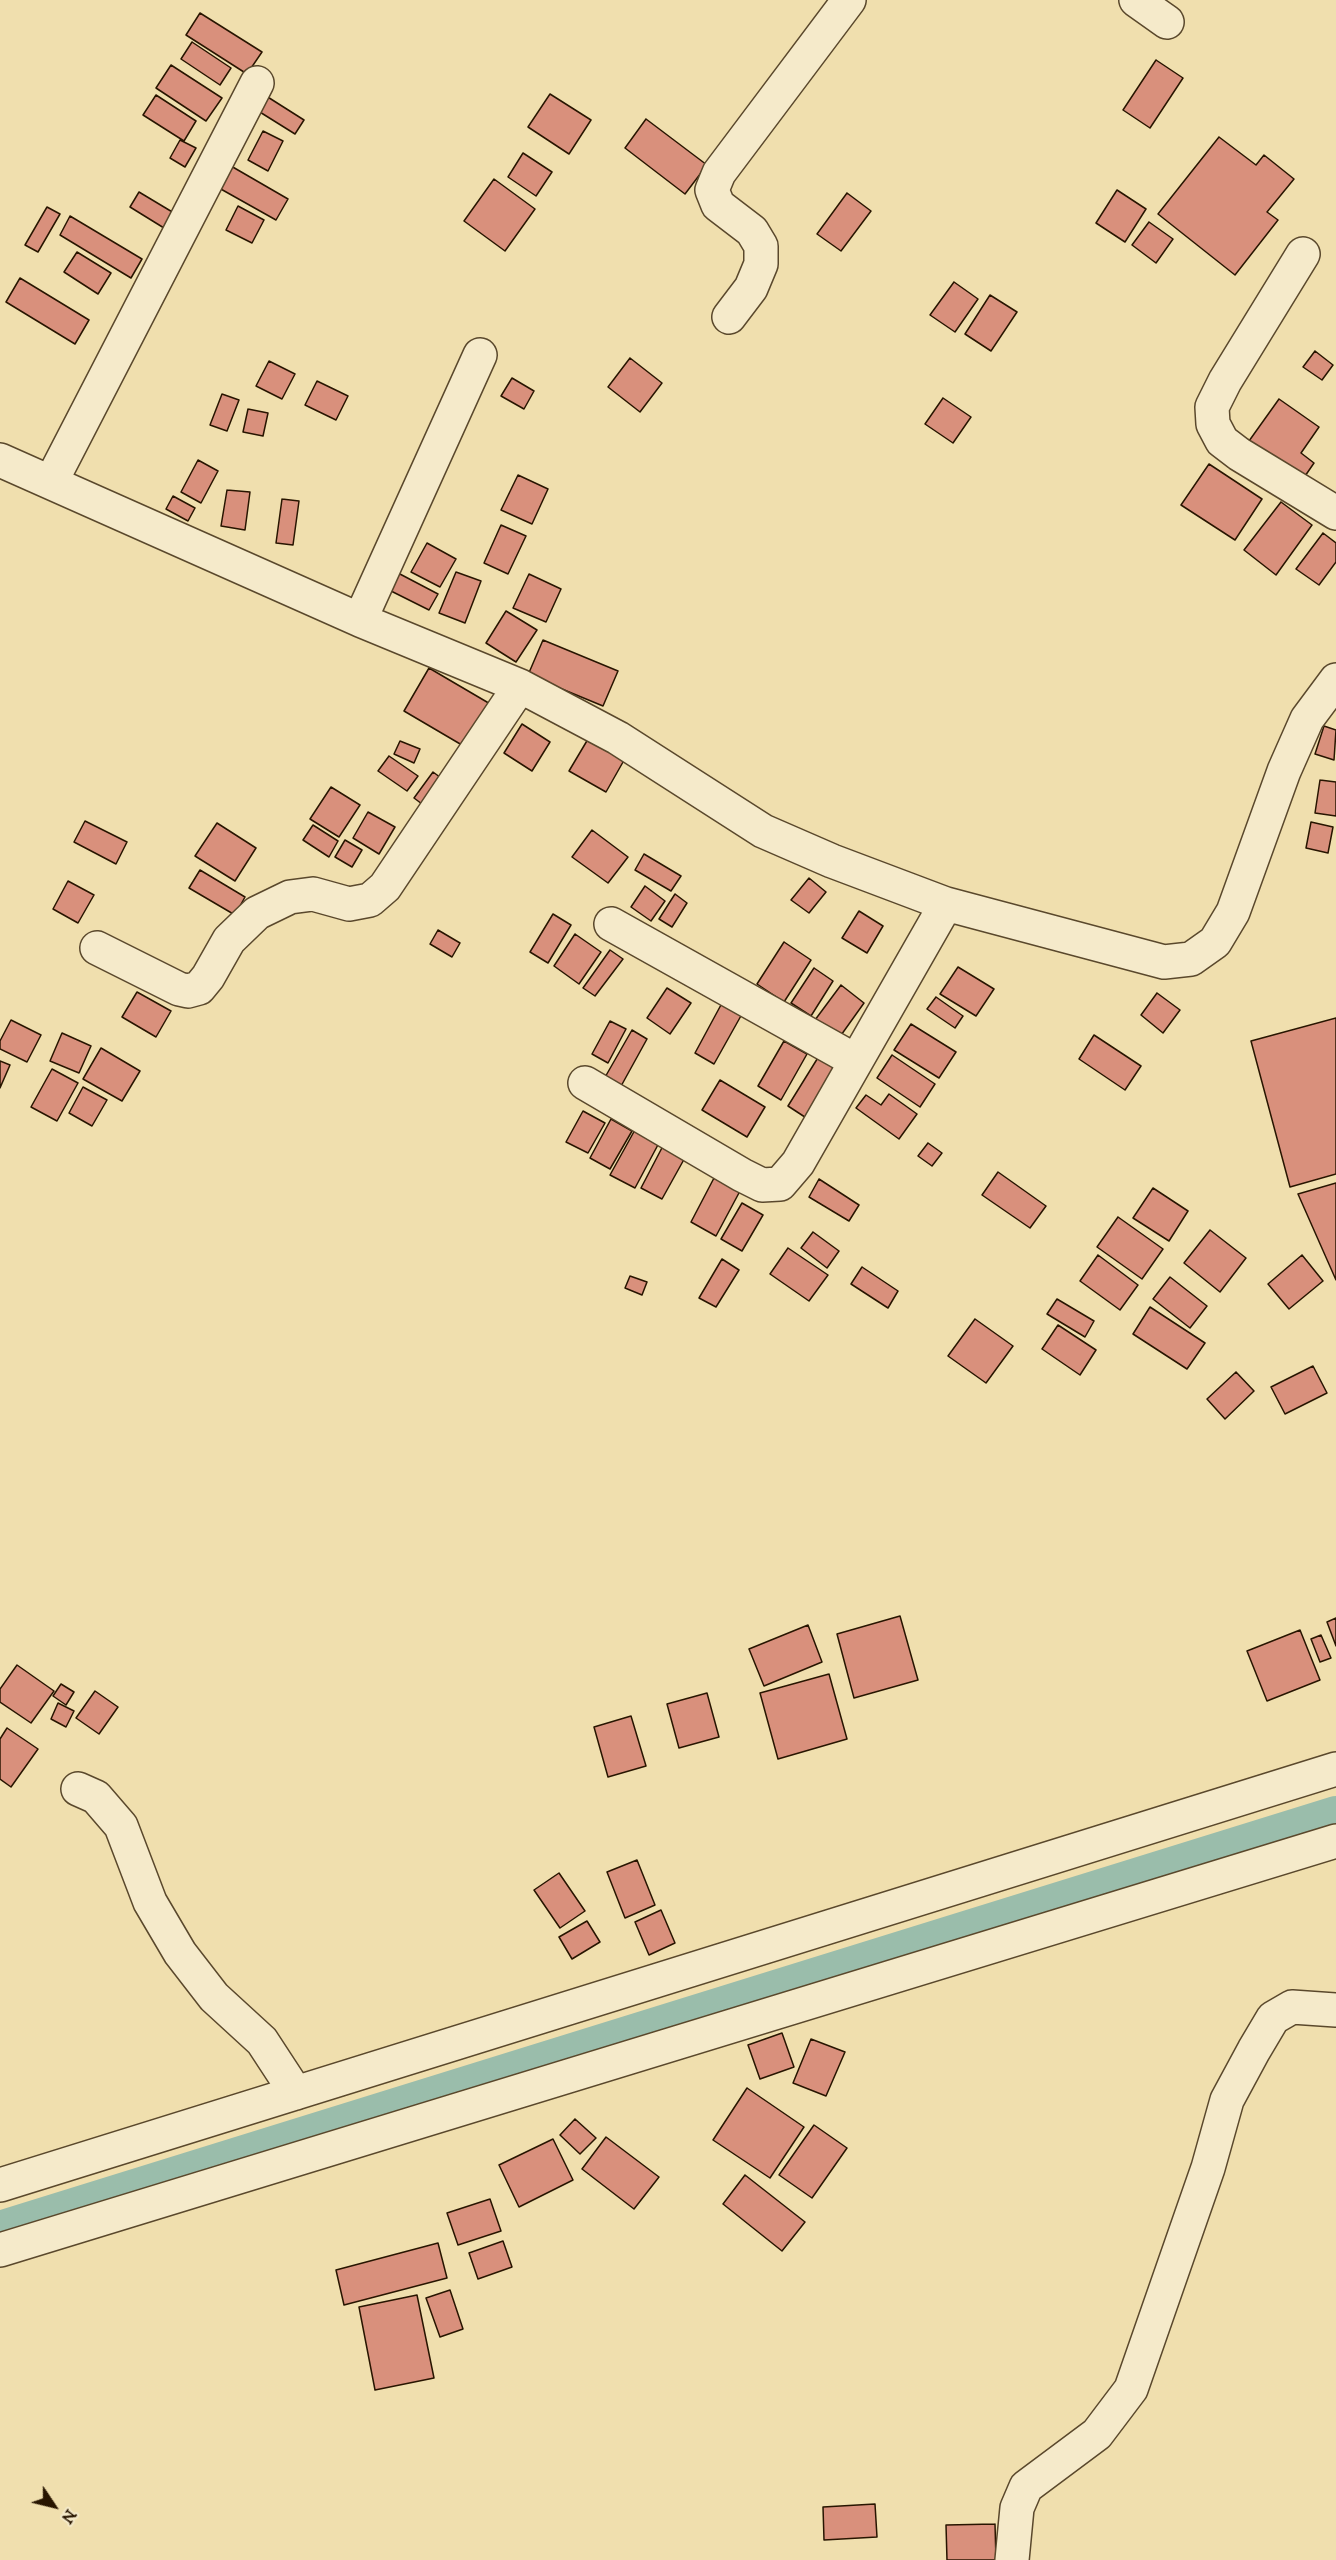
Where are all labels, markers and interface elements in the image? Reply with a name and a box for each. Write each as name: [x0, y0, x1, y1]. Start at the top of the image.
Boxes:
north arrow: [24, 2476, 84, 2536]
text: N: [57, 2505, 81, 2527]

